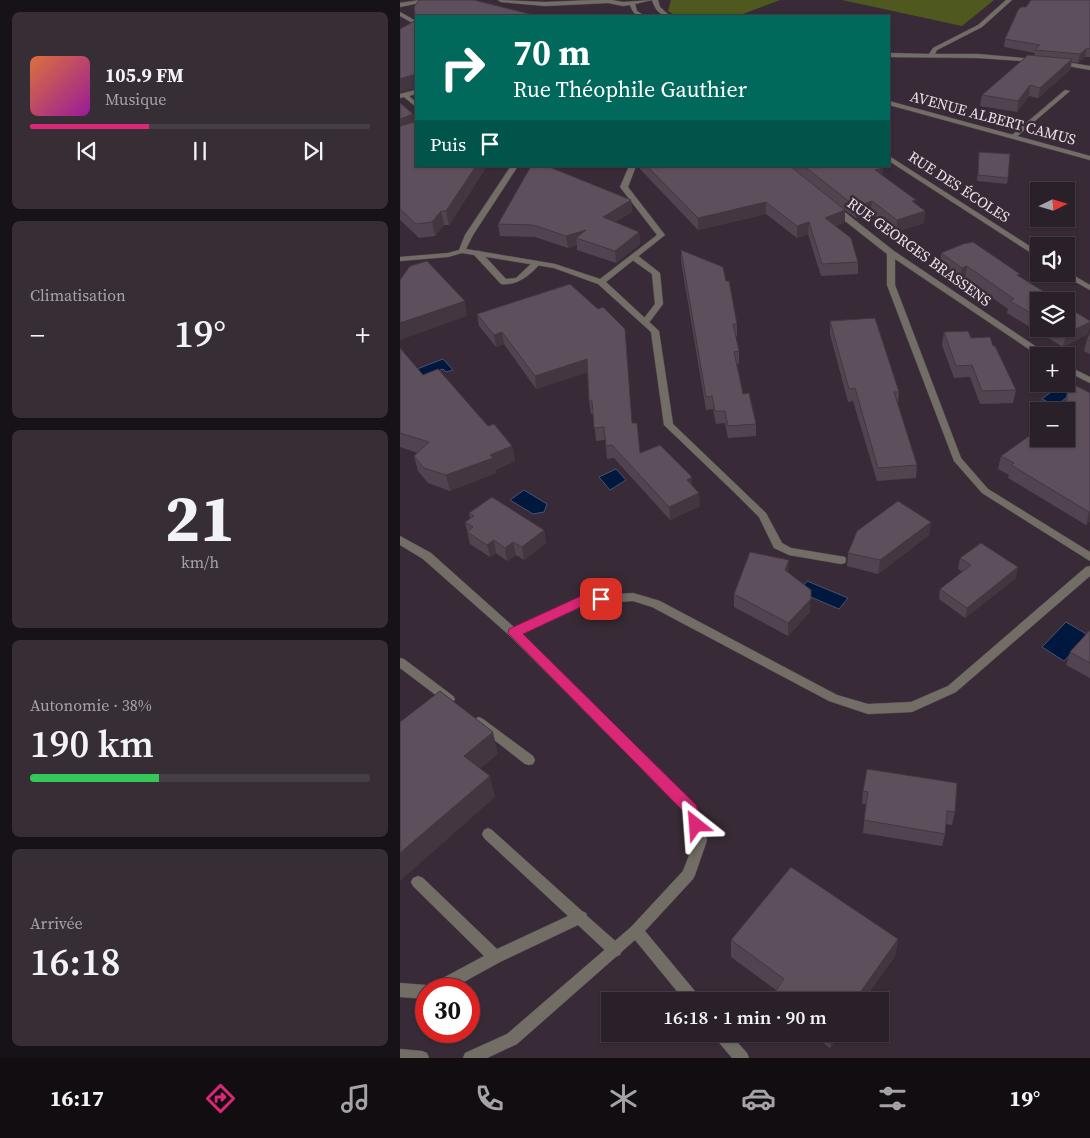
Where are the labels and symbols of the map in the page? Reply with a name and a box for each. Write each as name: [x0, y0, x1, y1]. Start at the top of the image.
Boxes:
street label: AVENUE ALBERT CAMUS: [908, 85, 1079, 150]
street label: RUE DES ÉCOLES: [904, 146, 1014, 227]
north arrow: [1030, 182, 1075, 228]
street label: RUE GEORGES BRASSENS: [843, 192, 996, 311]
pin: [580, 578, 622, 620]
position arrow: [669, 798, 721, 850]
speed limit sign: 30: [415, 978, 480, 1043]

